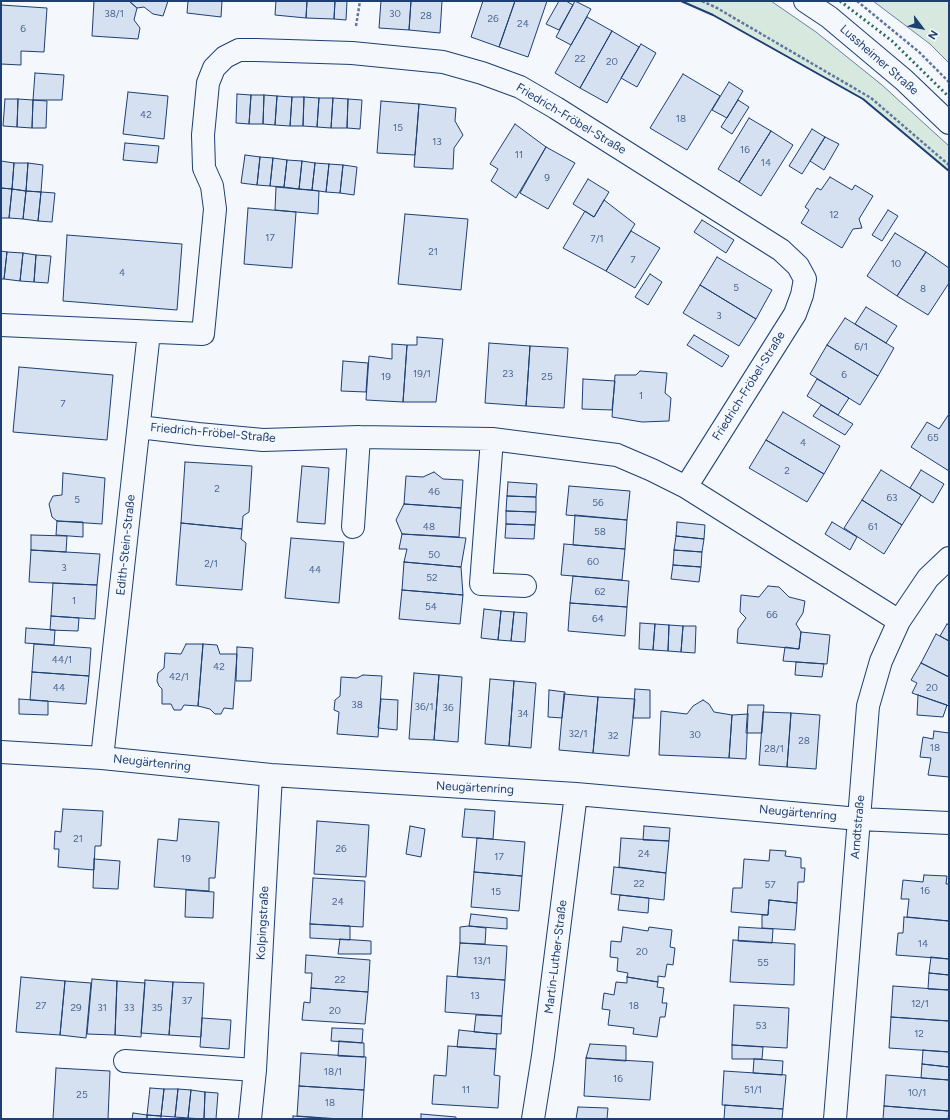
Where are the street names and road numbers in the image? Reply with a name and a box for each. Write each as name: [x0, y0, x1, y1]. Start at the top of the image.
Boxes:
street label: Lussheimer Straße: [837, 22, 921, 98]
street label: Friedrich-Fröbel-Straße: [513, 80, 629, 158]
street label: Friedrich-Fröbel-Straße: [710, 329, 788, 443]
street label: Friedrich-Fröbel-Straße: [150, 420, 276, 446]
street label: Edith-Stein-Straße: [114, 494, 138, 596]
street label: Neugärtenring: [112, 752, 192, 774]
street label: Neugärtenring: [436, 779, 514, 797]
street label: Arndtstraße: [848, 794, 868, 860]
street label: Neugärtenring: [758, 802, 838, 824]
street label: Kolpingstraße: [254, 886, 272, 960]
street label: Martin-Luther-Straße: [542, 899, 570, 1015]

